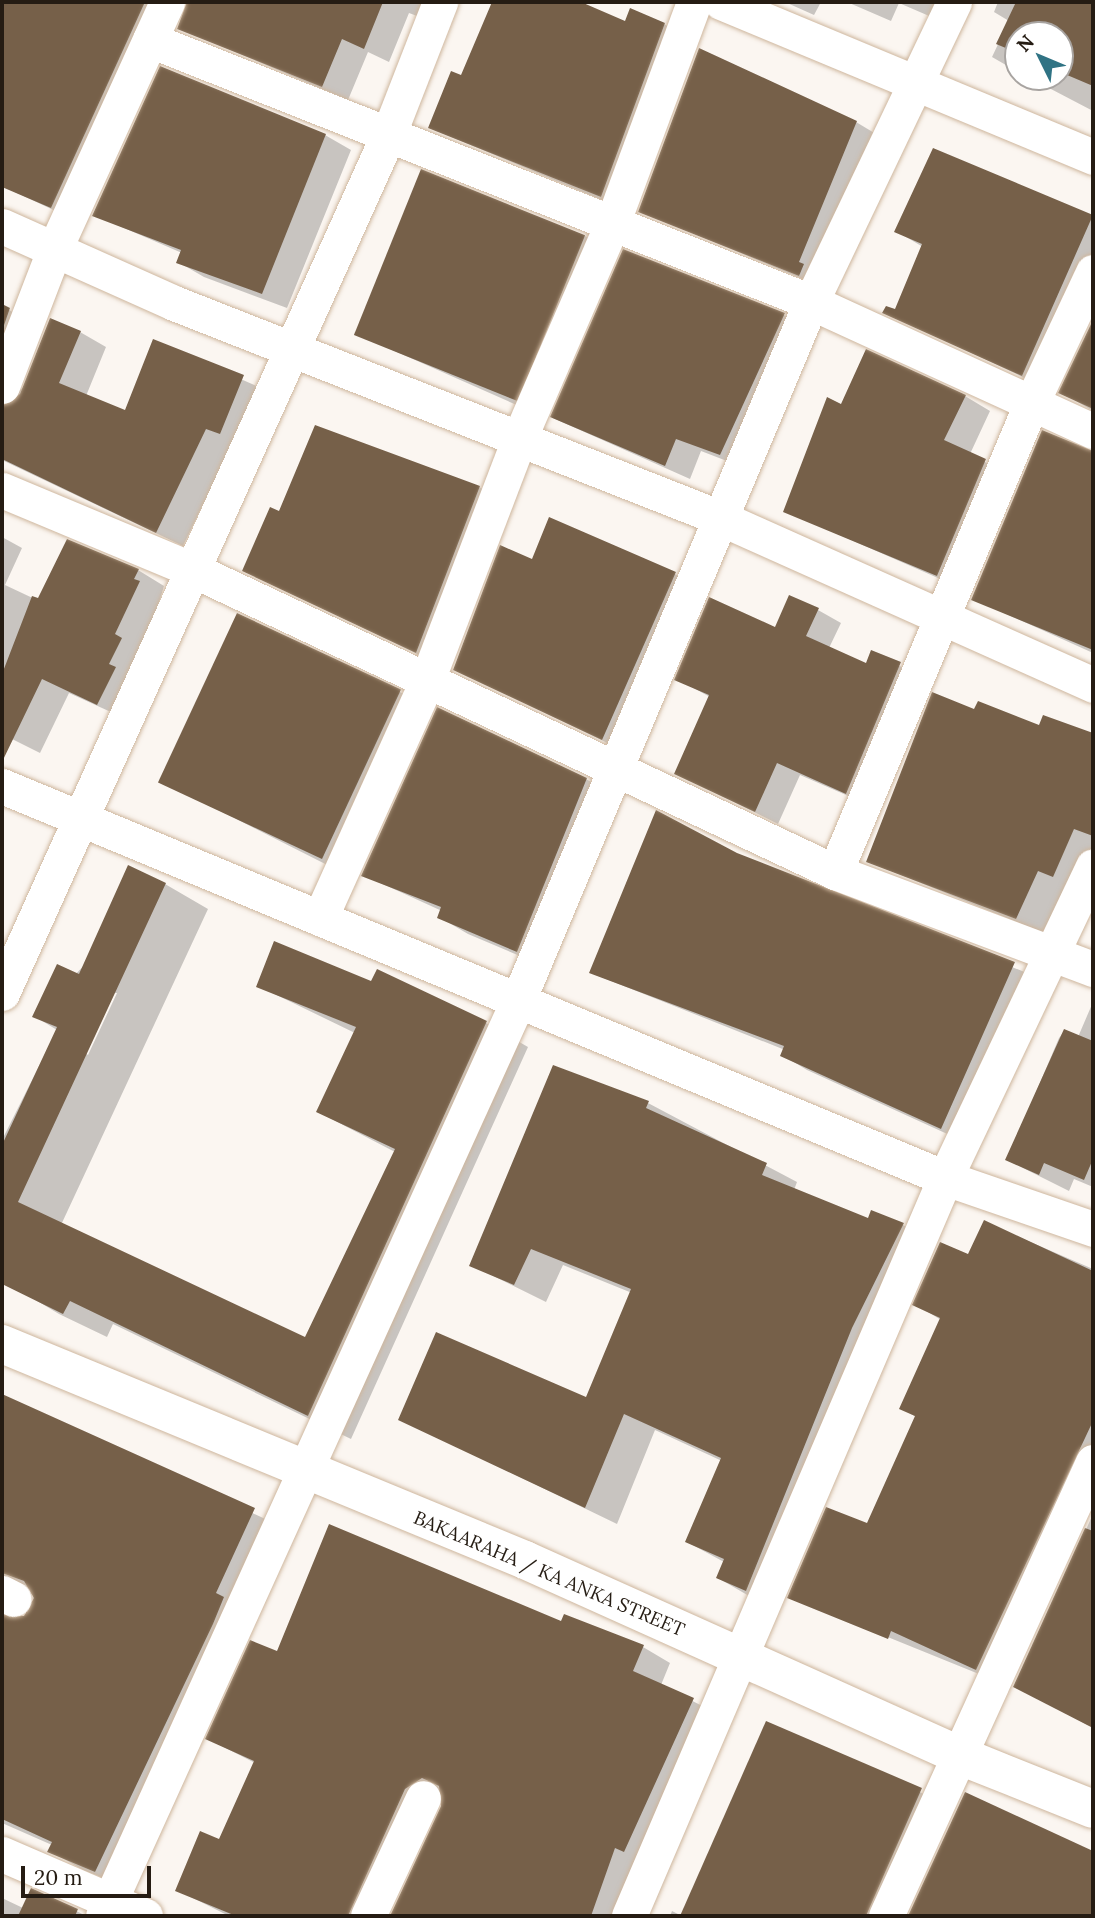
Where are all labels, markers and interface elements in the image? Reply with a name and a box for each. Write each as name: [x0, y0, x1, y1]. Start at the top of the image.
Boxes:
north arrow: [1004, 21, 1074, 91]
text: N: [1011, 29, 1039, 57]
street label: BAKAARAHA / KA ANKA STREET: [410, 1506, 688, 1642]
scale bar: [24, 1852, 154, 1896]
text: 20 m: [34, 1864, 83, 1891]

